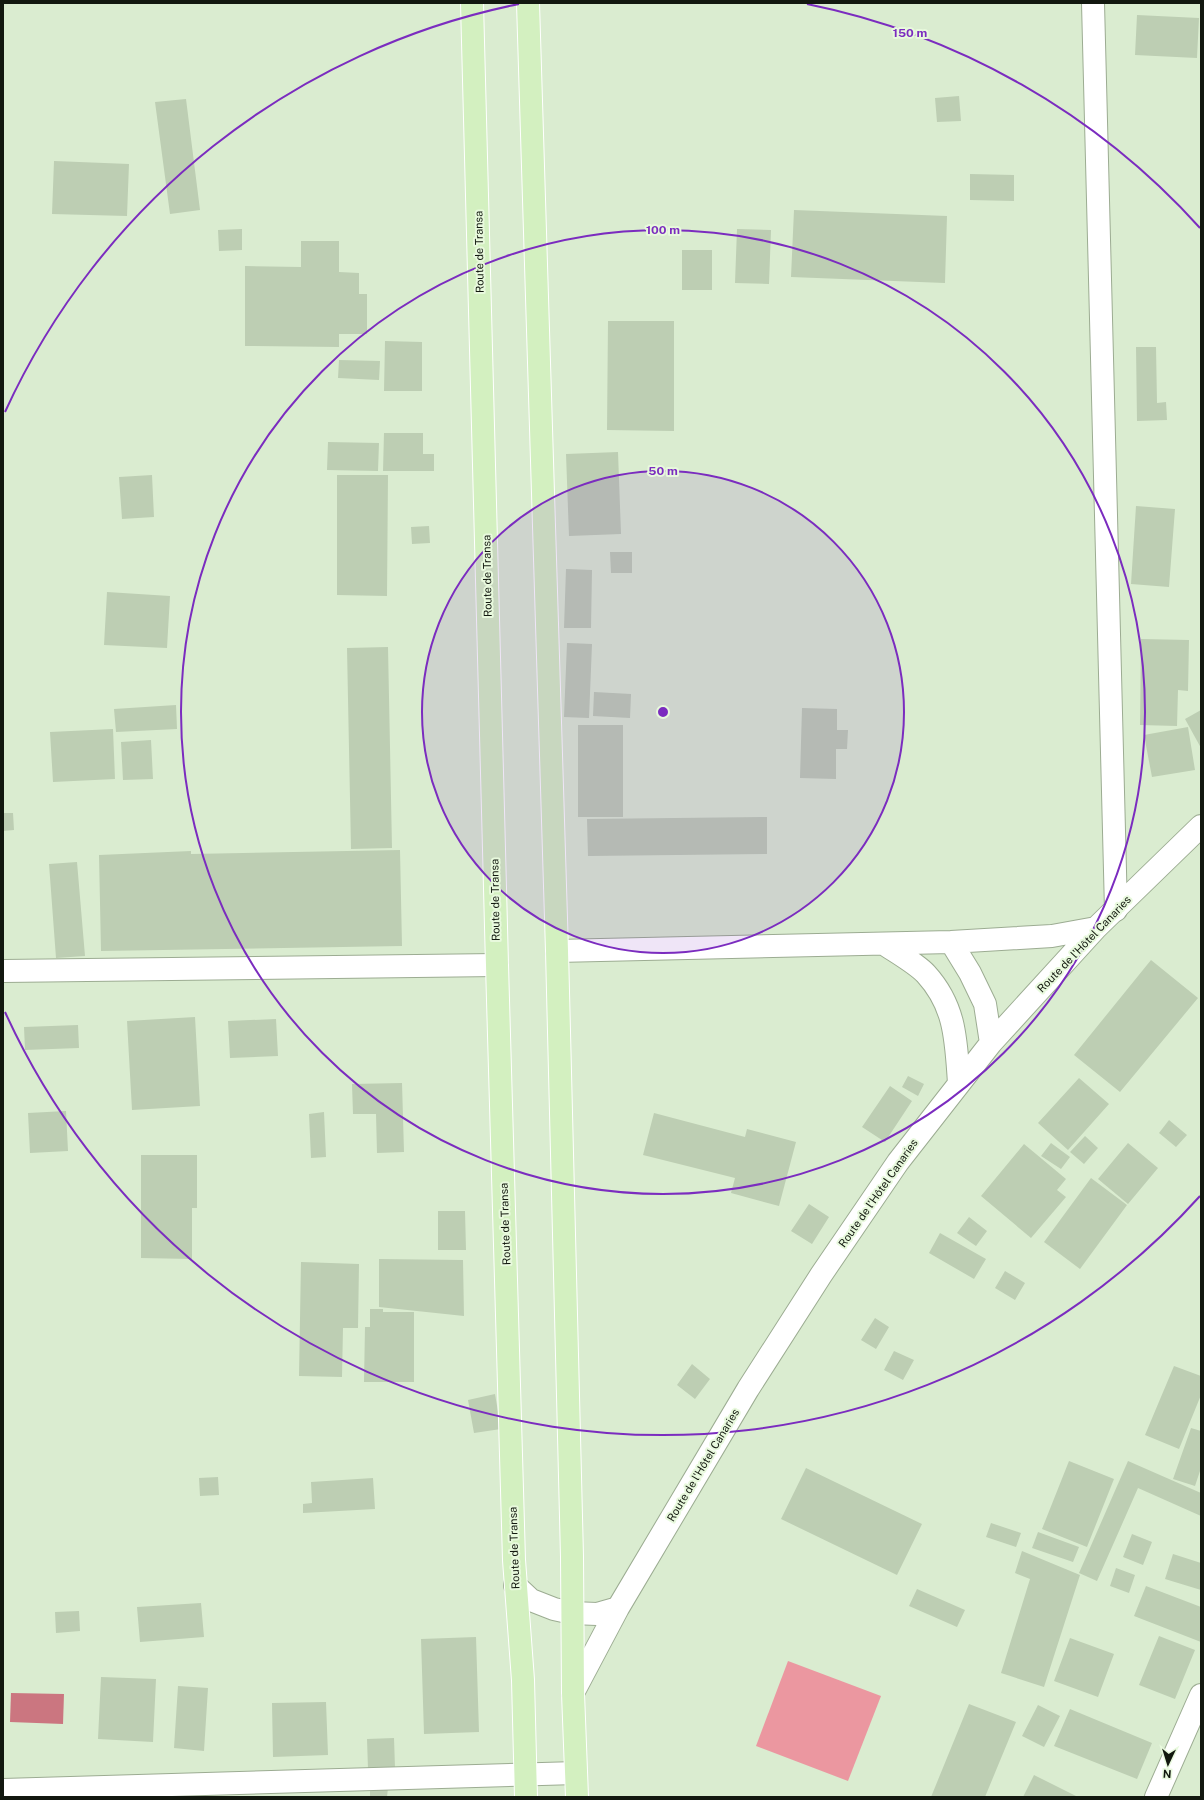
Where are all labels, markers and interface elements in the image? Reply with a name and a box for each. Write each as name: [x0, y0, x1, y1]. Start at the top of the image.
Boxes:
text: 150 m: [893, 26, 927, 40]
street label: Route de Transa: [472, 211, 486, 293]
text: 100 m: [646, 223, 680, 237]
text: 50 m: [648, 464, 678, 478]
street label: Route de Transa: [480, 535, 494, 617]
centre of rings: [656, 705, 670, 719]
street label: Route de Transa: [488, 859, 502, 941]
street label: Route de l'Hôtel Canaries: [1035, 893, 1133, 995]
street label: Route de l'Hôtel Canaries: [836, 1136, 920, 1249]
street label: Route de Transa: [498, 1183, 512, 1265]
street label: Route de l'Hôtel Canaries: [665, 1406, 742, 1523]
street label: Route de Transa: [507, 1507, 521, 1589]
north arrow: [1148, 1744, 1188, 1784]
text: N: [1163, 1768, 1172, 1780]

